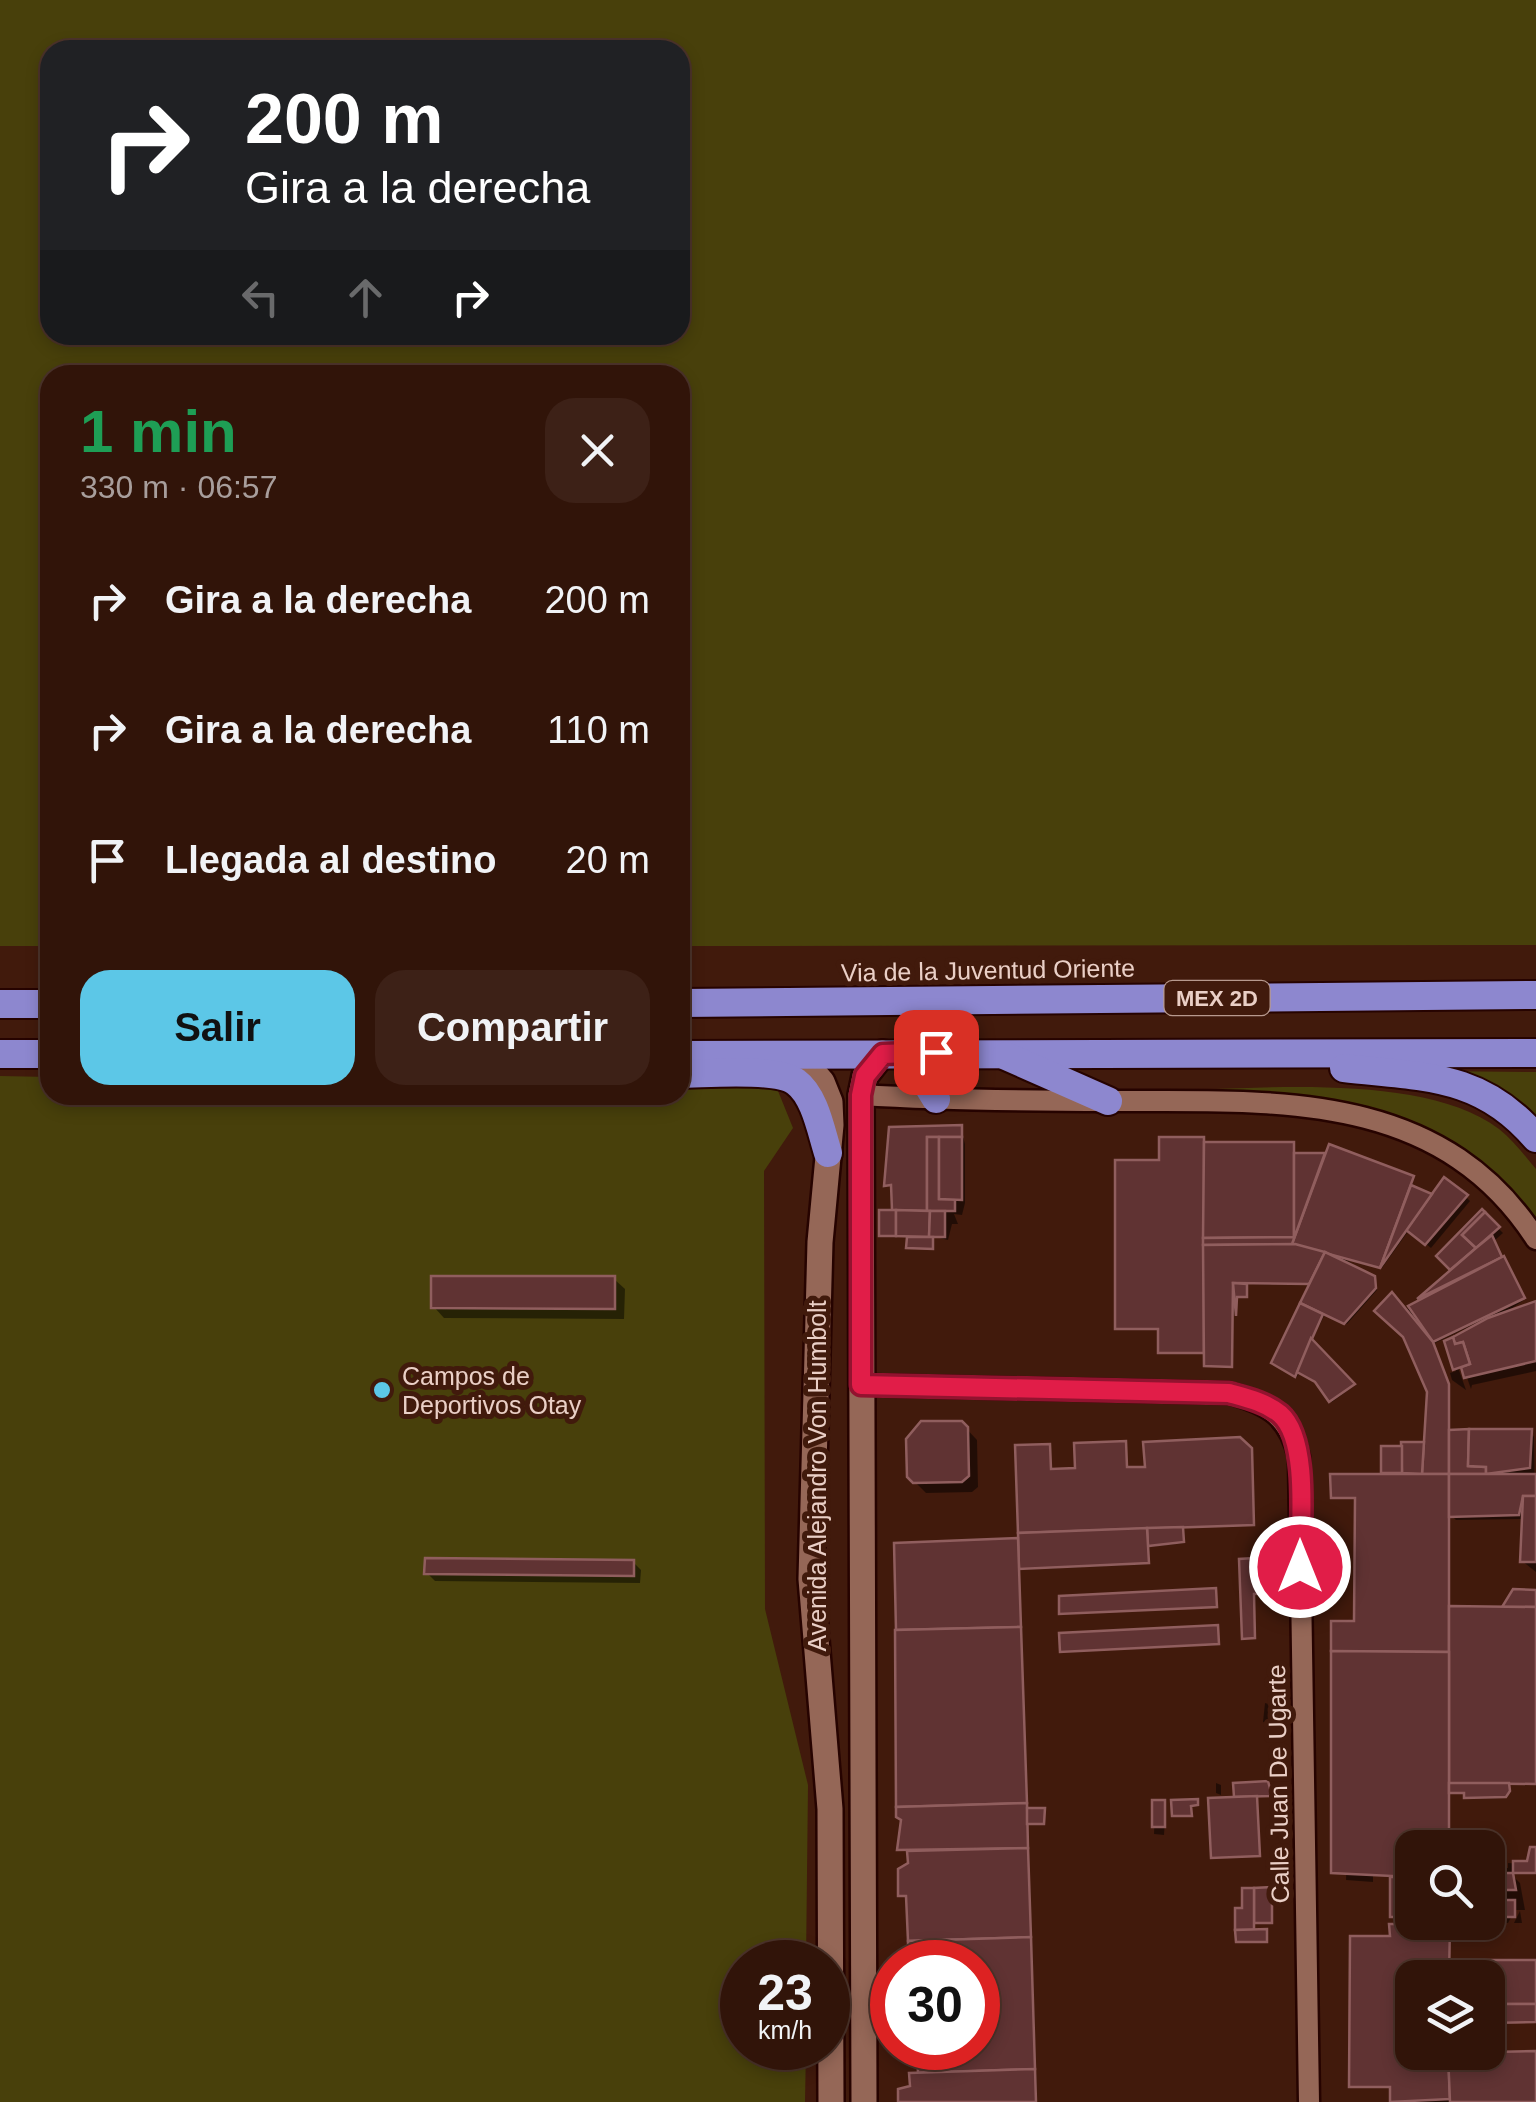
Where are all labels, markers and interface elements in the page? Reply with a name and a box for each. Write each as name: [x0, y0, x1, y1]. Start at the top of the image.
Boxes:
icon: right: [80, 80, 210, 210]
text: 200 m: [245, 80, 443, 158]
text: Gira a la derecha: [245, 162, 590, 213]
icon: left: [233, 270, 288, 325]
icon: ahead: [338, 270, 393, 325]
icon: right: [443, 270, 498, 325]
text: 1 min: [80, 398, 237, 465]
button: close: [545, 398, 650, 503]
text: 330 m · 06:57: [80, 469, 277, 505]
icon: right: [80, 573, 135, 628]
text: Gira a la derecha: [165, 579, 471, 621]
text: 200 m: [544, 579, 650, 621]
icon: right: [80, 703, 135, 758]
text: Gira a la derecha: [165, 709, 471, 751]
text: 110 m: [547, 709, 650, 751]
icon: arrive: [80, 833, 135, 888]
text: Llegada al destino: [165, 839, 497, 881]
text: 20 m: [566, 839, 650, 881]
street label: Via de la Juventud Oriente: [841, 953, 1135, 987]
button: Salir: [80, 970, 355, 1085]
button: Compartir: [375, 970, 650, 1085]
road number: MEX 2D: [1164, 981, 1270, 1015]
pin: [894, 1010, 979, 1095]
icon: arrive: [909, 1025, 964, 1080]
street label: Avenida Alejandro Von Humbolt: [803, 1300, 831, 1652]
place label: Campos de Deportivos Otay: [402, 1362, 582, 1419]
marker: Campos de Deportivos Otay: [371, 1379, 393, 1401]
position arrow: [1248, 1515, 1352, 1619]
street label: Calle Juan De Ugarte: [1262, 1664, 1294, 1904]
map controls: [1395, 1830, 1505, 2070]
button: search: [1395, 1830, 1505, 1940]
speed limit sign: 30: [870, 1940, 1000, 2070]
button: layers: [1395, 1960, 1505, 2070]
text: 23: [757, 1965, 813, 2021]
text: km/h: [758, 2016, 812, 2044]

